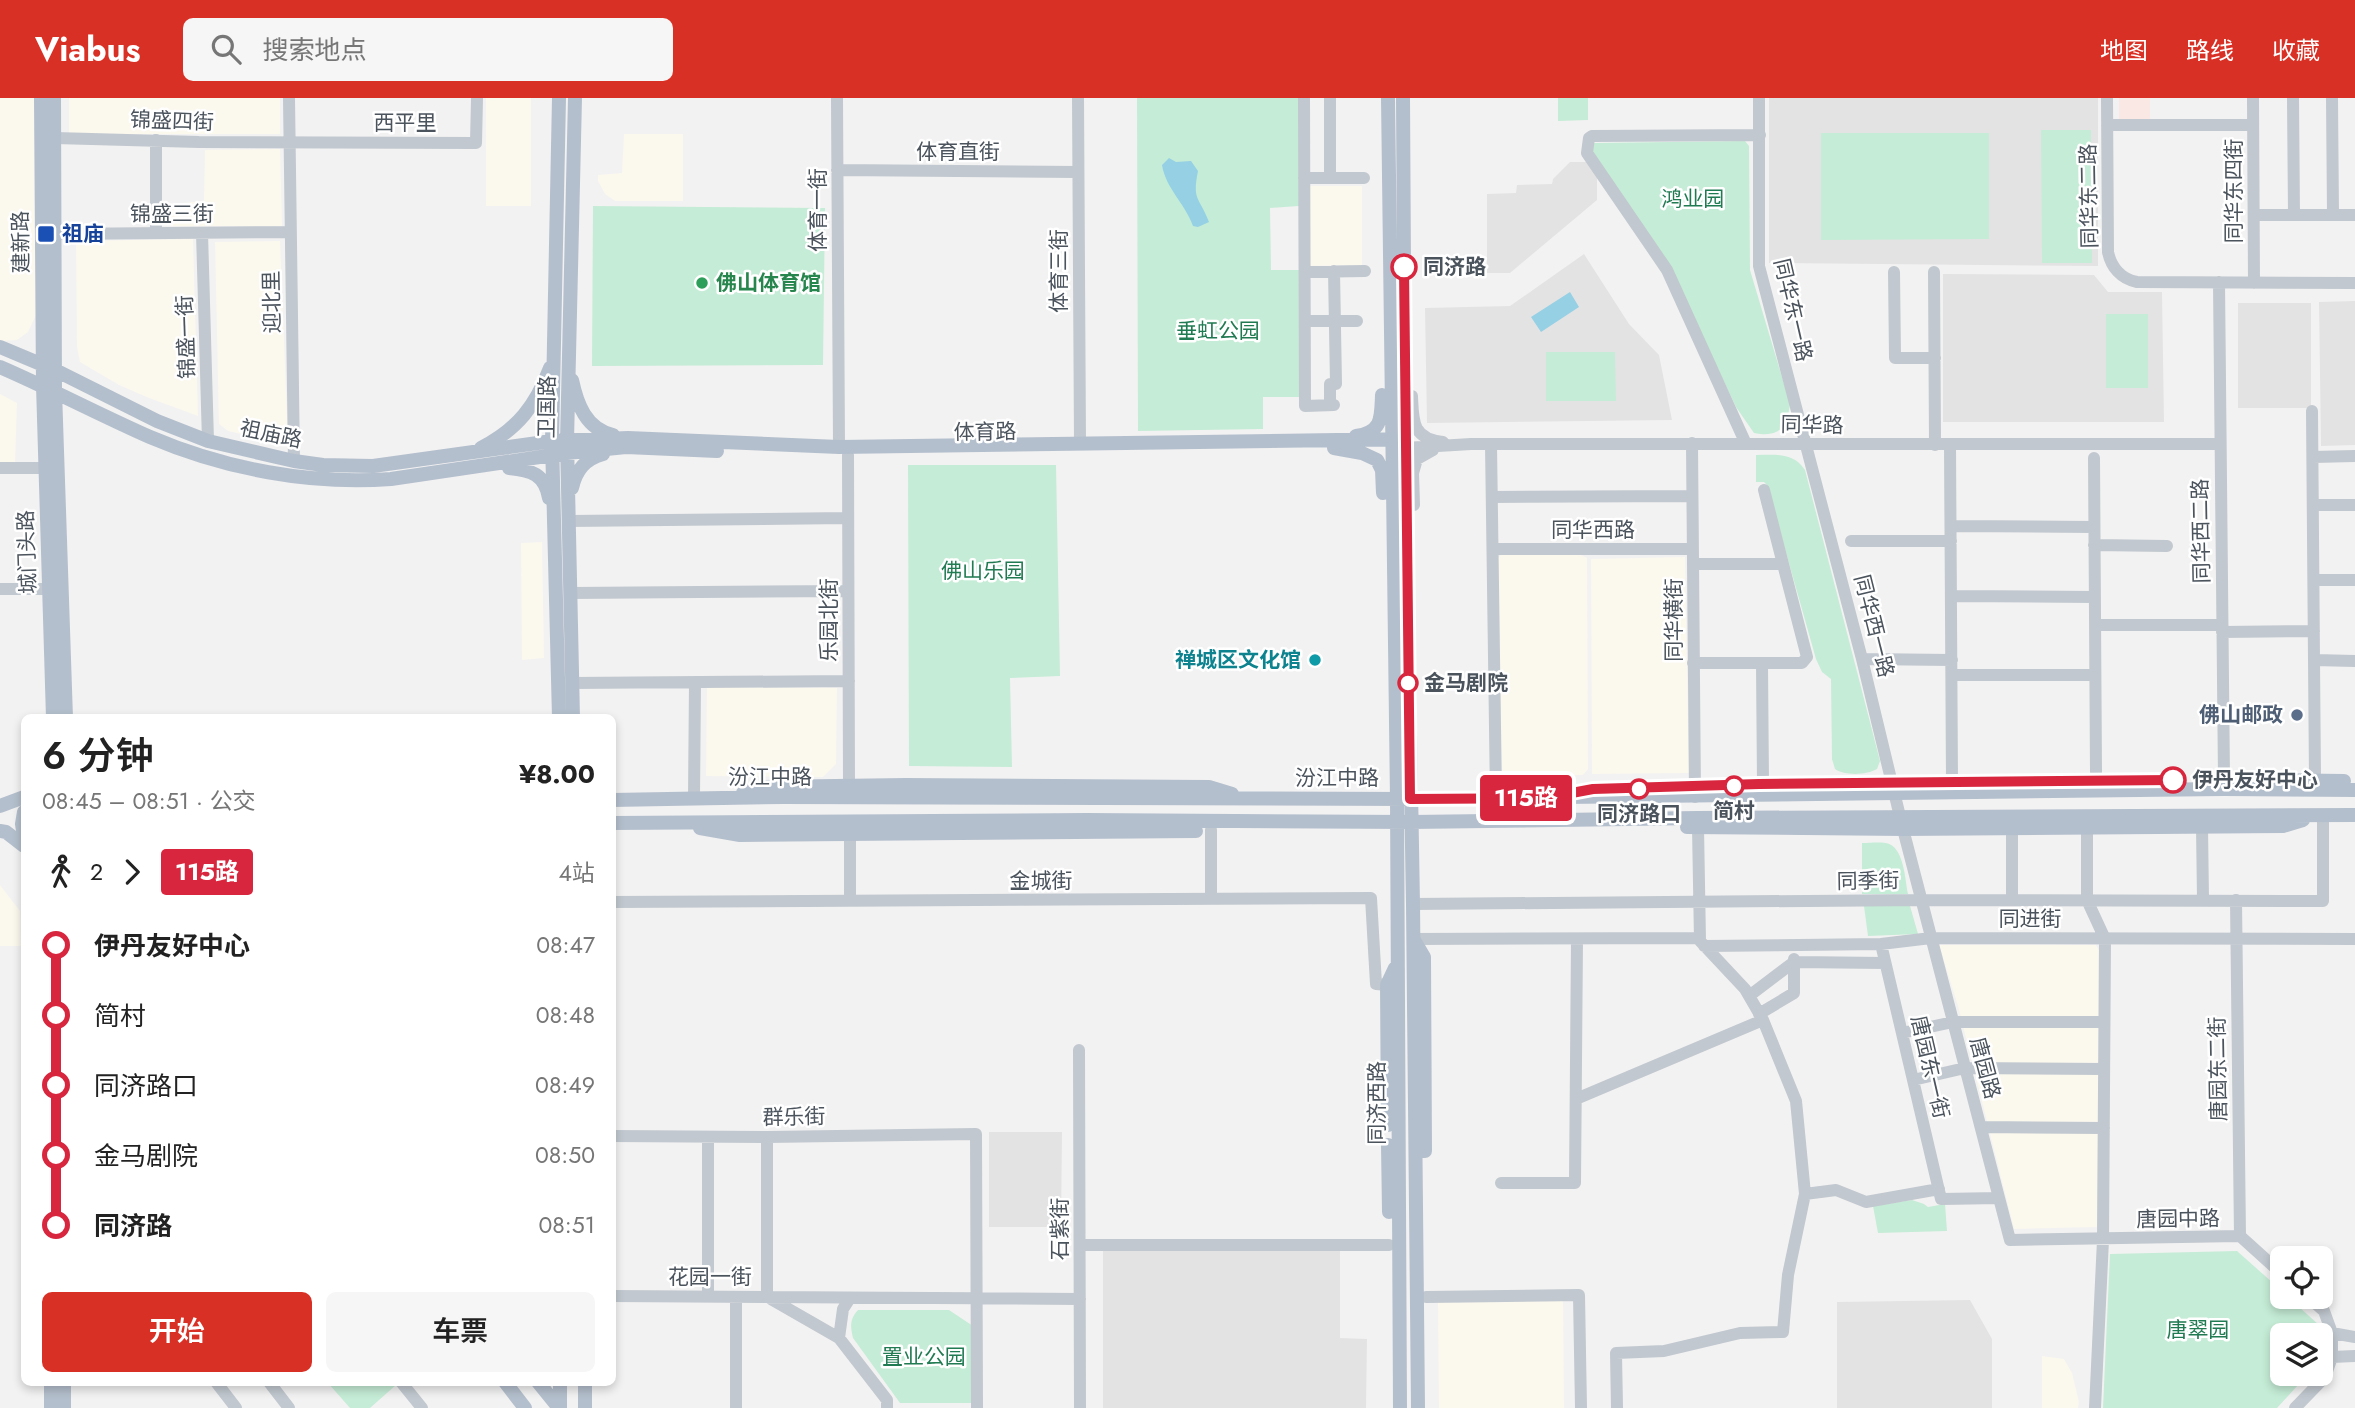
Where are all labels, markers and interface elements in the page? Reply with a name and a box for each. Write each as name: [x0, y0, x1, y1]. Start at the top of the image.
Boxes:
search box: [183, 18, 673, 81]
text: Viabus: [35, 26, 141, 73]
icon: search: [207, 30, 245, 68]
text: 搜索地点: [263, 31, 367, 69]
text: 地图: [2100, 33, 2148, 68]
text: 路线: [2186, 33, 2234, 68]
text: 收藏: [2272, 33, 2320, 68]
street label: 锦盛四街: [130, 105, 214, 137]
street label: 西平里: [374, 108, 437, 138]
street label: 体育直街: [916, 137, 1000, 167]
street label: 同华东四街: [2219, 139, 2249, 244]
street label: 同华东二路: [2073, 143, 2105, 249]
street label: 体育一街: [803, 168, 833, 252]
park label: 鸿业园: [1662, 184, 1725, 214]
street label: 锦盛三街: [130, 199, 214, 229]
street label: 建新路: [5, 210, 37, 274]
place label: 祖庙: [62, 219, 104, 249]
marker: 祖庙: [36, 224, 56, 244]
street label: 体育三街: [1044, 229, 1074, 313]
place label: 同济路: [1423, 252, 1486, 282]
marker: 同济路: [1391, 254, 1417, 280]
street label: 同华东一路: [1767, 255, 1819, 365]
place label: 佛山体育馆: [716, 268, 821, 298]
street label: 迎北里: [256, 270, 288, 334]
marker: 佛山体育馆: [694, 275, 710, 291]
street label: 锦盛一街: [170, 295, 202, 379]
park label: 垂虹公园: [1176, 316, 1260, 346]
street label: 卫国路: [531, 375, 563, 439]
street label: 同华路: [1780, 409, 1844, 441]
street label: 祖庙路: [237, 413, 305, 455]
street label: 体育路: [953, 416, 1017, 448]
street label: 同华西二路: [2185, 478, 2217, 584]
street label: 城门头路: [11, 510, 43, 594]
street label: 同华西路: [1551, 515, 1635, 545]
park label: 佛山乐园: [941, 556, 1025, 586]
street label: 同华西一路: [1847, 571, 1901, 681]
street label: 乐园北街: [814, 578, 844, 662]
street label: 同华横街: [1659, 578, 1689, 662]
place label: 禅城区文化馆: [1175, 645, 1301, 675]
marker: 禅城区文化馆: [1307, 652, 1323, 668]
place label: 金马剧院: [1424, 668, 1508, 698]
marker: 金马剧院: [1398, 673, 1418, 693]
place label: 佛山邮政: [2199, 700, 2283, 730]
marker: 佛山邮政: [2289, 707, 2305, 723]
text: 6 分钟: [42, 728, 154, 783]
text: ¥8.00: [519, 755, 595, 793]
street label: 汾江中路: [728, 762, 812, 792]
street label: 汾江中路: [1295, 763, 1379, 793]
place label: 伊丹友好中心: [2192, 765, 2318, 795]
marker: 伊丹友好中心: [2160, 767, 2186, 793]
line badge: 115路: [1477, 775, 1575, 821]
marker: 简村: [1724, 776, 1744, 796]
marker: 同济路口: [1629, 779, 1649, 799]
text: 115路: [1494, 780, 1558, 815]
text: 08:45 – 08:51 · 公交: [42, 784, 256, 818]
place label: 简村: [1713, 796, 1755, 826]
place label: 同济路口: [1597, 799, 1681, 829]
icon: walk: [42, 853, 80, 891]
icon: forward: [113, 853, 151, 891]
text: 115路: [175, 854, 239, 889]
text: 2: [90, 855, 103, 889]
text: 4站: [559, 856, 595, 890]
street label: 同季街: [1836, 865, 1900, 897]
street label: 金城街: [1010, 866, 1073, 896]
street label: 同进街: [1999, 904, 2062, 934]
text: 伊丹友好中心: [94, 927, 250, 965]
text: 08:47: [536, 928, 595, 962]
text: 简村: [94, 997, 146, 1035]
text: 08:48: [536, 998, 595, 1032]
street label: 唐园东一街: [1904, 1012, 1956, 1122]
street label: 唐园东二街: [2202, 1016, 2234, 1122]
street label: 唐园路: [1962, 1034, 2008, 1102]
street label: 同济西路: [1362, 1061, 1392, 1145]
text: 同济路口: [94, 1067, 198, 1105]
text: 08:49: [535, 1068, 595, 1102]
street label: 群乐街: [762, 1101, 826, 1133]
text: 金马剧院: [94, 1137, 198, 1175]
text: 08:50: [535, 1138, 595, 1172]
street label: 石紫街: [1045, 1198, 1075, 1261]
street label: 唐园中路: [2136, 1203, 2220, 1235]
text: 同济路: [94, 1207, 172, 1245]
text: 08:51: [538, 1208, 595, 1242]
map controls: [2270, 1246, 2333, 1386]
button: locate: [2270, 1246, 2333, 1309]
street label: 花园一街: [668, 1262, 752, 1292]
button: 开始: [42, 1292, 312, 1372]
button: 车票: [326, 1292, 595, 1372]
park label: 唐翠园: [2167, 1315, 2230, 1345]
button: layers: [2270, 1323, 2333, 1386]
park label: 置业公园: [882, 1342, 966, 1372]

